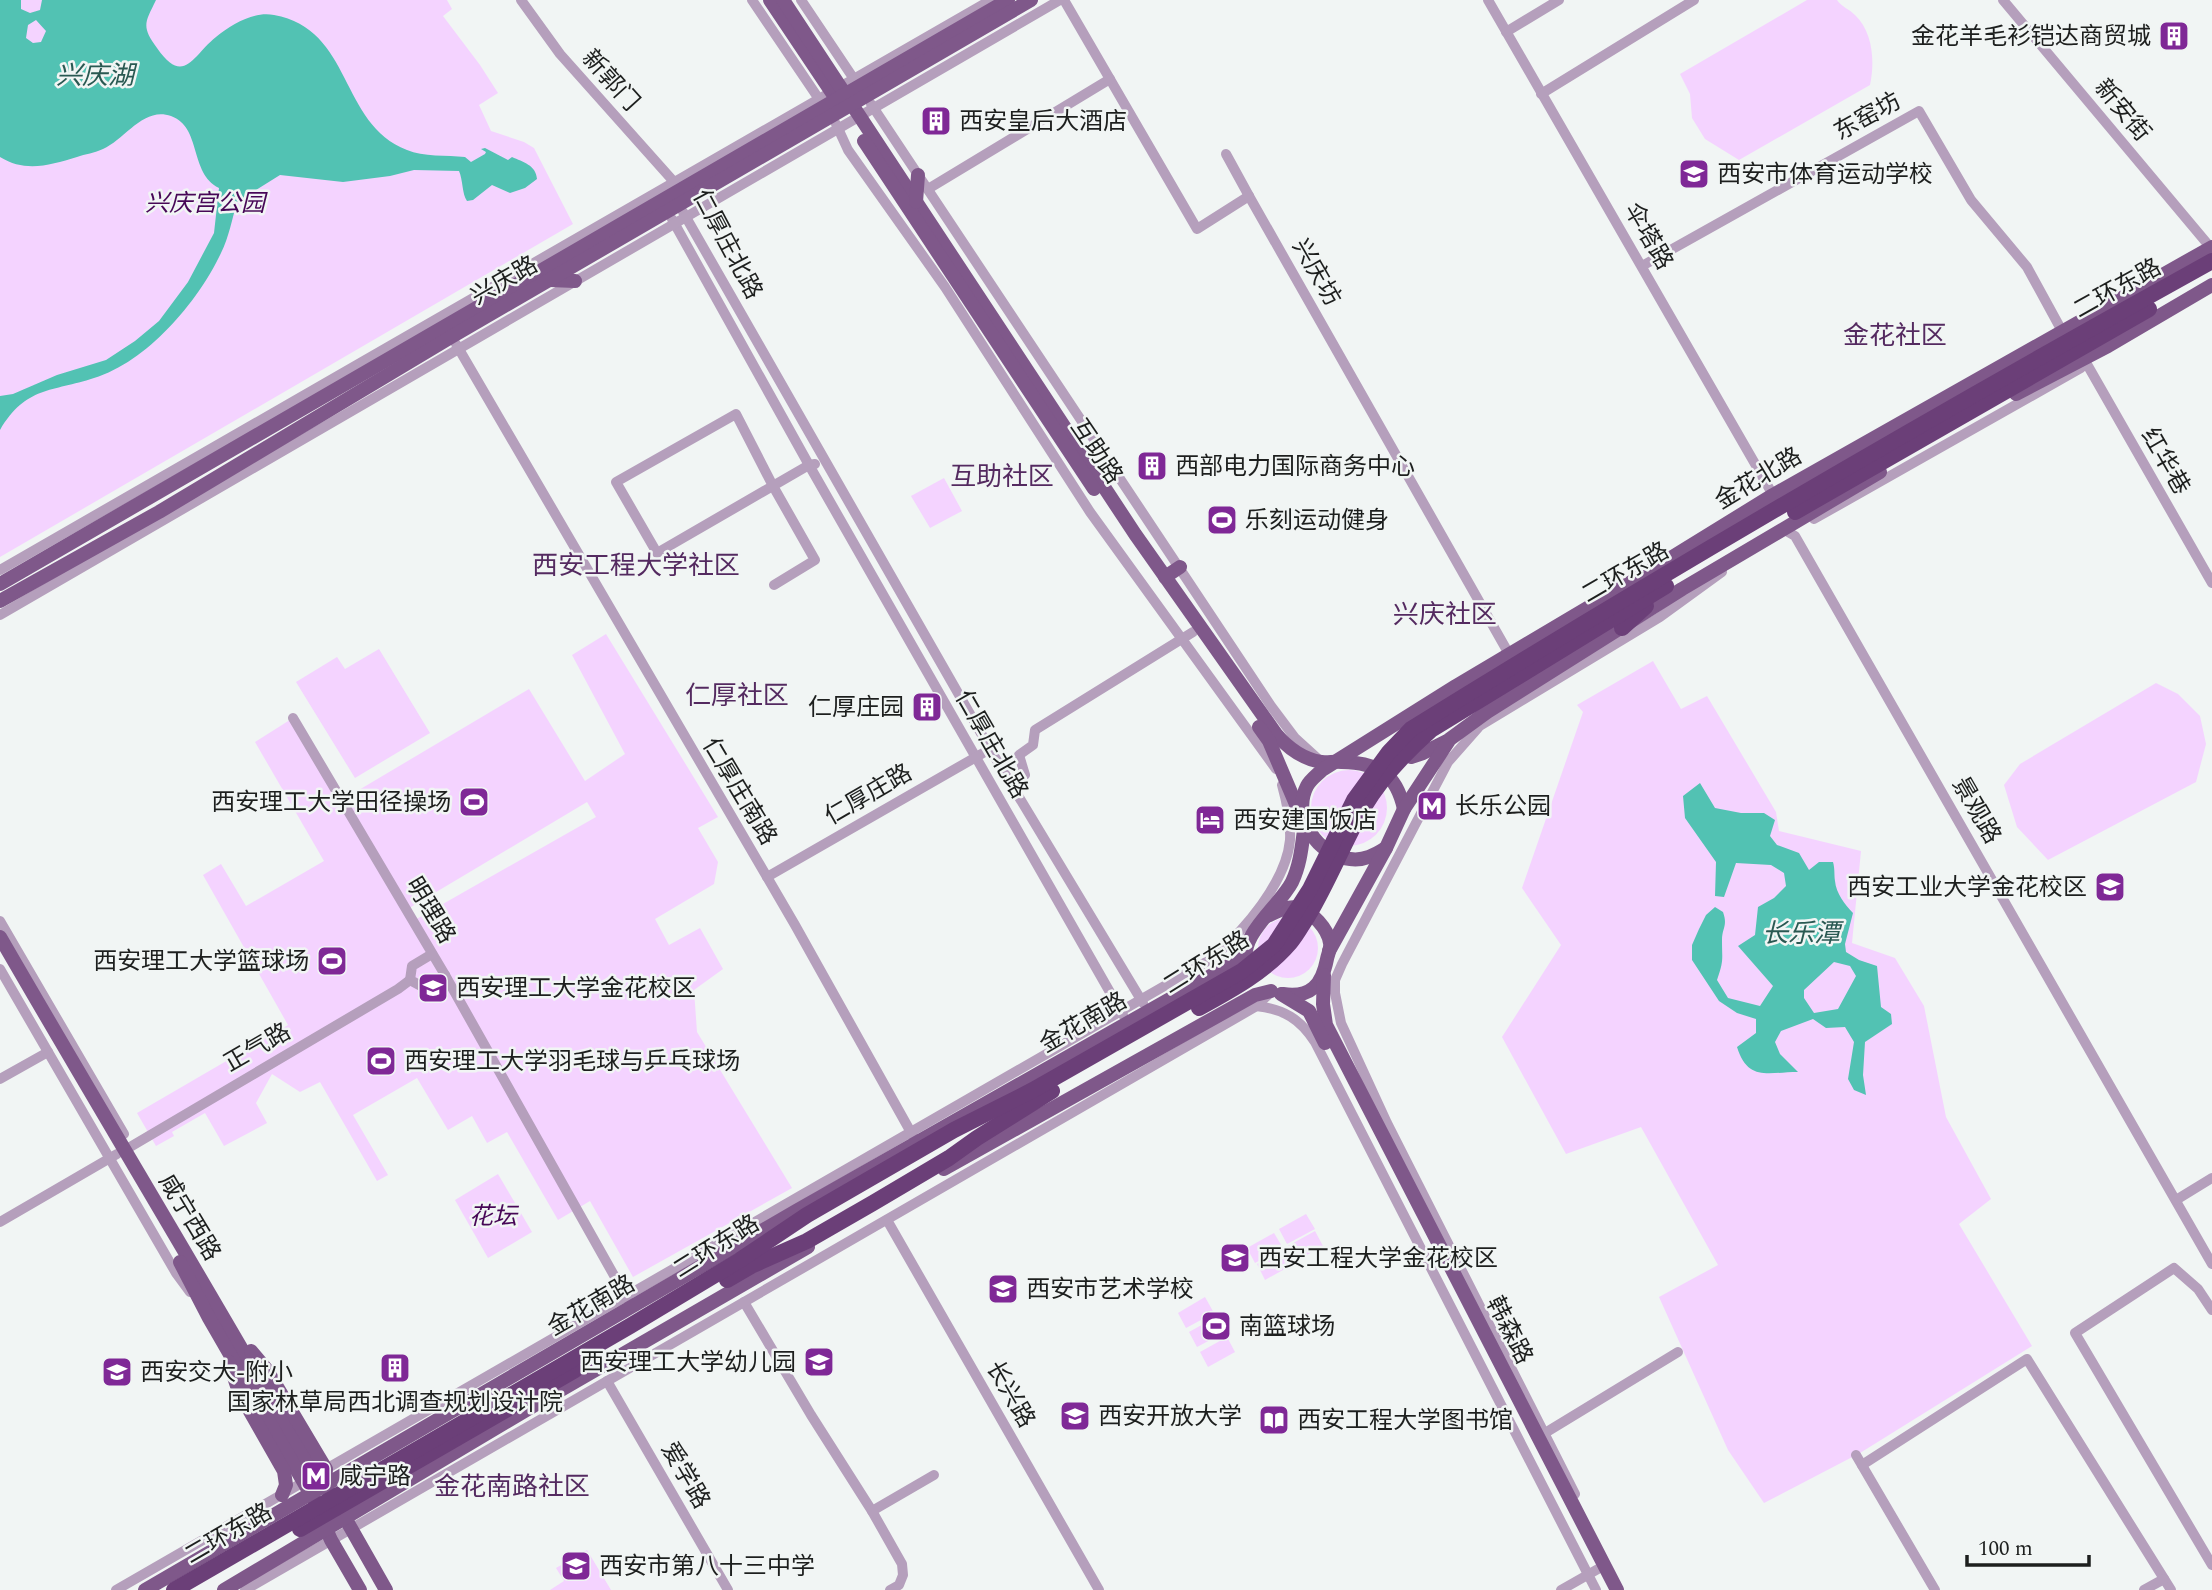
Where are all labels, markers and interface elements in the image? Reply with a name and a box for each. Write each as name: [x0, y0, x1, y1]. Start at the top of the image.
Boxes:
place label: 金花羊毛衫铠达商贸城: [1911, 19, 2151, 55]
building icon: 金花羊毛衫铠达商贸城: [2157, 19, 2191, 53]
street label: 新郭门: [573, 42, 648, 119]
water label: 兴庆湖: [56, 56, 138, 96]
street label: 新安街: [2085, 71, 2159, 150]
street label: 东窑坊: [1827, 84, 1908, 150]
building icon: 西安皇后大酒店: [919, 104, 953, 138]
place label: 西安皇后大酒店: [959, 104, 1127, 140]
school or university icon: 西安市体育运动学校: [1677, 157, 1711, 191]
place label: 西安市体育运动学校: [1717, 157, 1933, 193]
street label: 仁厚庄北路: [683, 183, 771, 306]
park label: 兴庆宫公园: [145, 186, 268, 222]
street label: 伞塔路: [1615, 196, 1682, 277]
street label: 兴庆坊: [1283, 232, 1350, 313]
street label: 兴庆路: [464, 247, 545, 314]
street label: 二环东路: [2067, 250, 2168, 328]
district label: 金花社区: [1843, 316, 1947, 356]
street label: 互助路: [1061, 412, 1131, 491]
street label: 红华巷: [2132, 421, 2199, 502]
street label: 金花北路: [1708, 439, 1809, 519]
building icon: 西部电力国际商务中心: [1135, 449, 1169, 483]
place label: 西部电力国际商务中心: [1175, 449, 1415, 485]
district label: 互助社区: [950, 457, 1054, 497]
sports icon: 乐刻运动健身: [1205, 503, 1239, 537]
place label: 乐刻运动健身: [1245, 503, 1389, 539]
street label: 二环东路: [1575, 533, 1676, 612]
district label: 西安工程大学社区: [532, 546, 740, 586]
district label: 兴庆社区: [1393, 595, 1497, 635]
district label: 仁厚社区: [685, 676, 789, 716]
street label: 仁厚庄北路: [946, 684, 1037, 805]
place label: 仁厚庄园: [808, 690, 904, 726]
building icon: 仁厚庄园: [910, 690, 944, 724]
street label: 仁厚庄南路: [693, 731, 785, 852]
street label: 仁厚庄路: [818, 755, 919, 834]
street label: 景观路: [1943, 770, 2010, 851]
place label: 西安理工大学田径操场: [211, 785, 451, 821]
sports icon: 西安理工大学田径操场: [457, 785, 491, 819]
metro station icon: 长乐公园: [1415, 789, 1449, 823]
place label: 长乐公园: [1455, 789, 1551, 825]
hotel icon: 西安建国饭店: [1193, 803, 1227, 837]
place label: 西安建国饭店: [1233, 803, 1377, 839]
street label: 明理路: [396, 870, 464, 951]
place label: 西安工业大学金花校区: [1847, 870, 2087, 906]
school or university icon: 西安工业大学金花校区: [2093, 870, 2127, 904]
water label: 长乐潭: [1762, 914, 1844, 954]
street label: 二环东路: [1156, 922, 1257, 1004]
place label: 西安理工大学篮球场: [93, 944, 309, 980]
sports icon: 西安理工大学篮球场: [315, 944, 349, 978]
school or university icon: 西安理工大学金花校区: [416, 971, 450, 1005]
place label: 西安理工大学金花校区: [456, 971, 696, 1007]
street label: 金花南路: [1033, 983, 1134, 1062]
street label: 正气路: [217, 1014, 298, 1081]
sports icon: 西安理工大学羽毛球与乒乓球场: [364, 1044, 398, 1078]
place label: 西安理工大学羽毛球与乒乓球场: [404, 1044, 740, 1080]
street label: 咸宁西路: [149, 1167, 229, 1268]
park label: 花坛: [469, 1199, 520, 1235]
street label: 二环东路: [666, 1206, 767, 1288]
school or university icon: 西安工程大学金花校区: [1218, 1241, 1252, 1275]
place label: 西安工程大学金花校区: [1258, 1241, 1498, 1277]
street label: 金花南路: [541, 1266, 642, 1345]
school or university icon: 西安市艺术学校: [986, 1272, 1020, 1306]
place label: 西安市艺术学校: [1026, 1272, 1194, 1308]
street label: 韩森路: [1477, 1290, 1541, 1371]
sports icon: 南篮球场: [1199, 1309, 1233, 1343]
place label: 南篮球场: [1239, 1309, 1335, 1345]
place label: 西安理工大学幼儿园: [580, 1345, 796, 1381]
school or university icon: 西安理工大学幼儿园: [802, 1345, 836, 1379]
building icon: 国家林草局西北调查规划设计院: [378, 1351, 412, 1385]
street label: 长兴路: [977, 1354, 1044, 1435]
school or university icon: 西安交大-附小: [100, 1355, 134, 1389]
place label: 西安交大-附小: [140, 1355, 293, 1391]
place label: 国家林草局西北调查规划设计院: [227, 1385, 563, 1421]
school or university icon: 西安开放大学: [1058, 1399, 1092, 1433]
place label: 西安开放大学: [1098, 1399, 1242, 1435]
library icon: 西安工程大学图书馆: [1257, 1403, 1291, 1437]
place label: 西安工程大学图书馆: [1297, 1403, 1513, 1439]
street label: 爱学路: [652, 1435, 719, 1516]
metro station icon: 咸宁路: [299, 1459, 333, 1493]
place label: 咸宁路: [339, 1459, 411, 1495]
district label: 金花南路社区: [434, 1467, 590, 1507]
street label: 二环东路: [178, 1494, 279, 1573]
scale bar: [1967, 1524, 2090, 1568]
text: 100 m: [1978, 1533, 2033, 1565]
school or university icon: 西安市第八十三中学: [559, 1549, 593, 1583]
place label: 西安市第八十三中学: [599, 1549, 815, 1585]

